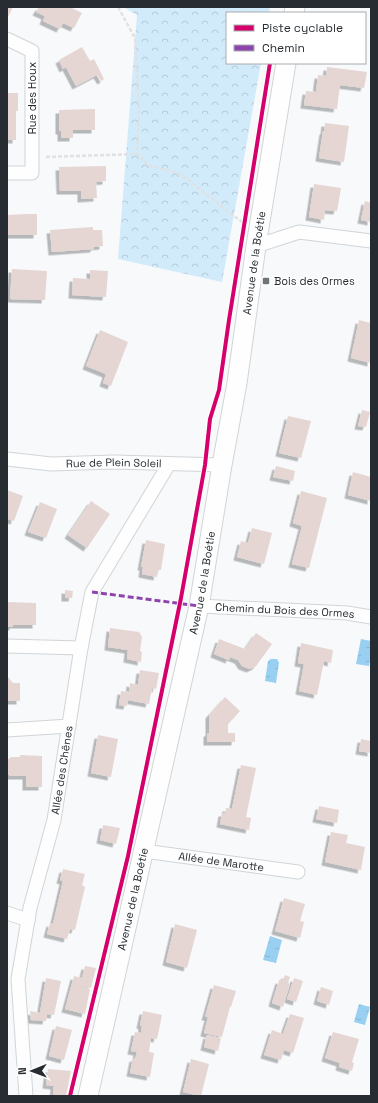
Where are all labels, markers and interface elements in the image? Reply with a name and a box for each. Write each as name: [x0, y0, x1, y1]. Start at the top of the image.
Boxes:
legend: [226, 12, 366, 64]
text: Piste cyclable: [262, 20, 343, 36]
text: Chemin: [262, 40, 305, 56]
street label: Rue des Houx: [25, 61, 39, 134]
street label: Avenue de la Boétie: [240, 210, 269, 316]
place label: Bois des Ormes: [274, 274, 355, 288]
marker: Bois des Ormes: [261, 276, 271, 286]
street label: Rue de Plein Soleil: [66, 455, 162, 471]
street label: Avenue de la Boétie: [186, 530, 218, 636]
street label: Chemin du Bois des Ormes: [215, 600, 356, 621]
street label: Allée des Chênes: [48, 724, 76, 816]
street label: Avenue de la Boétie: [114, 846, 151, 952]
street label: Allée de Marotte: [178, 849, 265, 874]
north arrow: [12, 1051, 52, 1091]
text: N: [15, 1067, 29, 1075]

